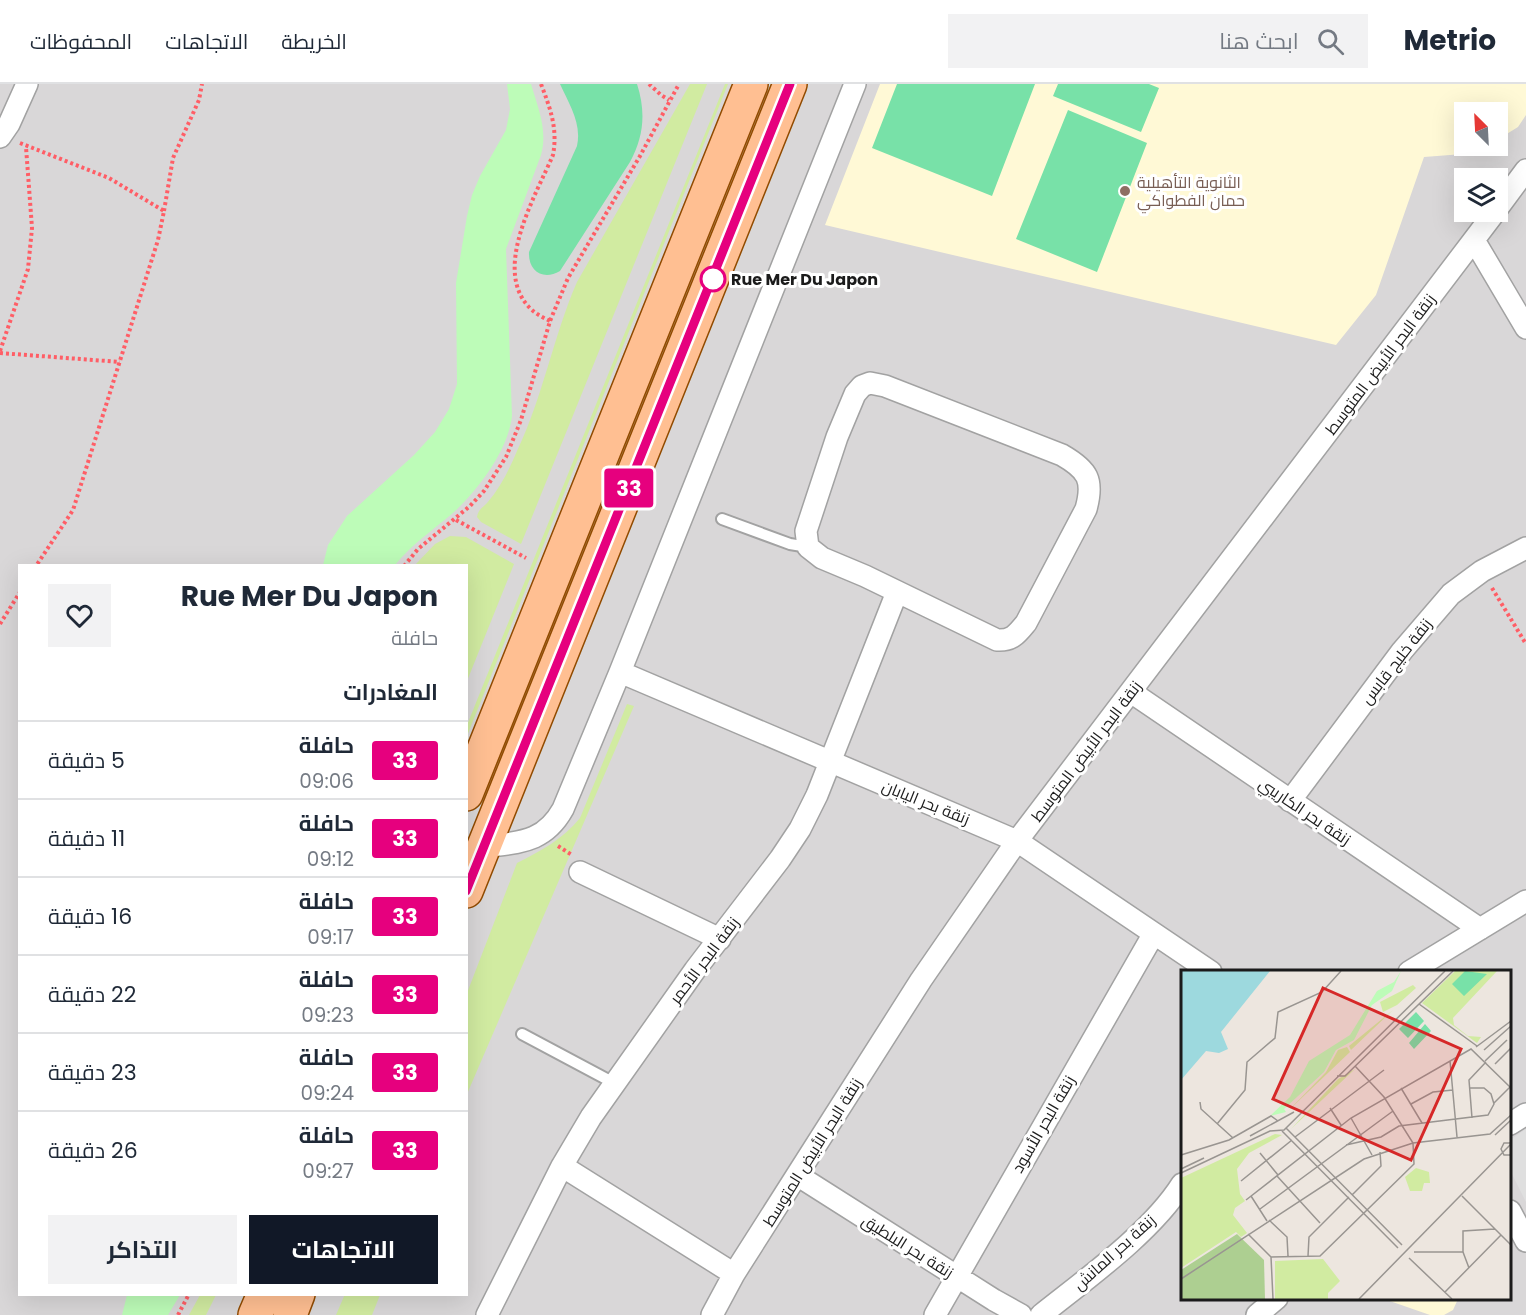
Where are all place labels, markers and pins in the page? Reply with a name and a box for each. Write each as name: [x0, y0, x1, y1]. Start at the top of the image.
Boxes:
place label: الثانوية التأهيلية حمان الفطواكي: [1137, 171, 1245, 214]
marker: الثانوية التأهيلية حمان الفطواكي: [1118, 184, 1132, 198]
marker: Rue Mer Du Japon: [700, 266, 726, 292]
place label: Rue Mer Du Japon: [731, 268, 878, 291]

